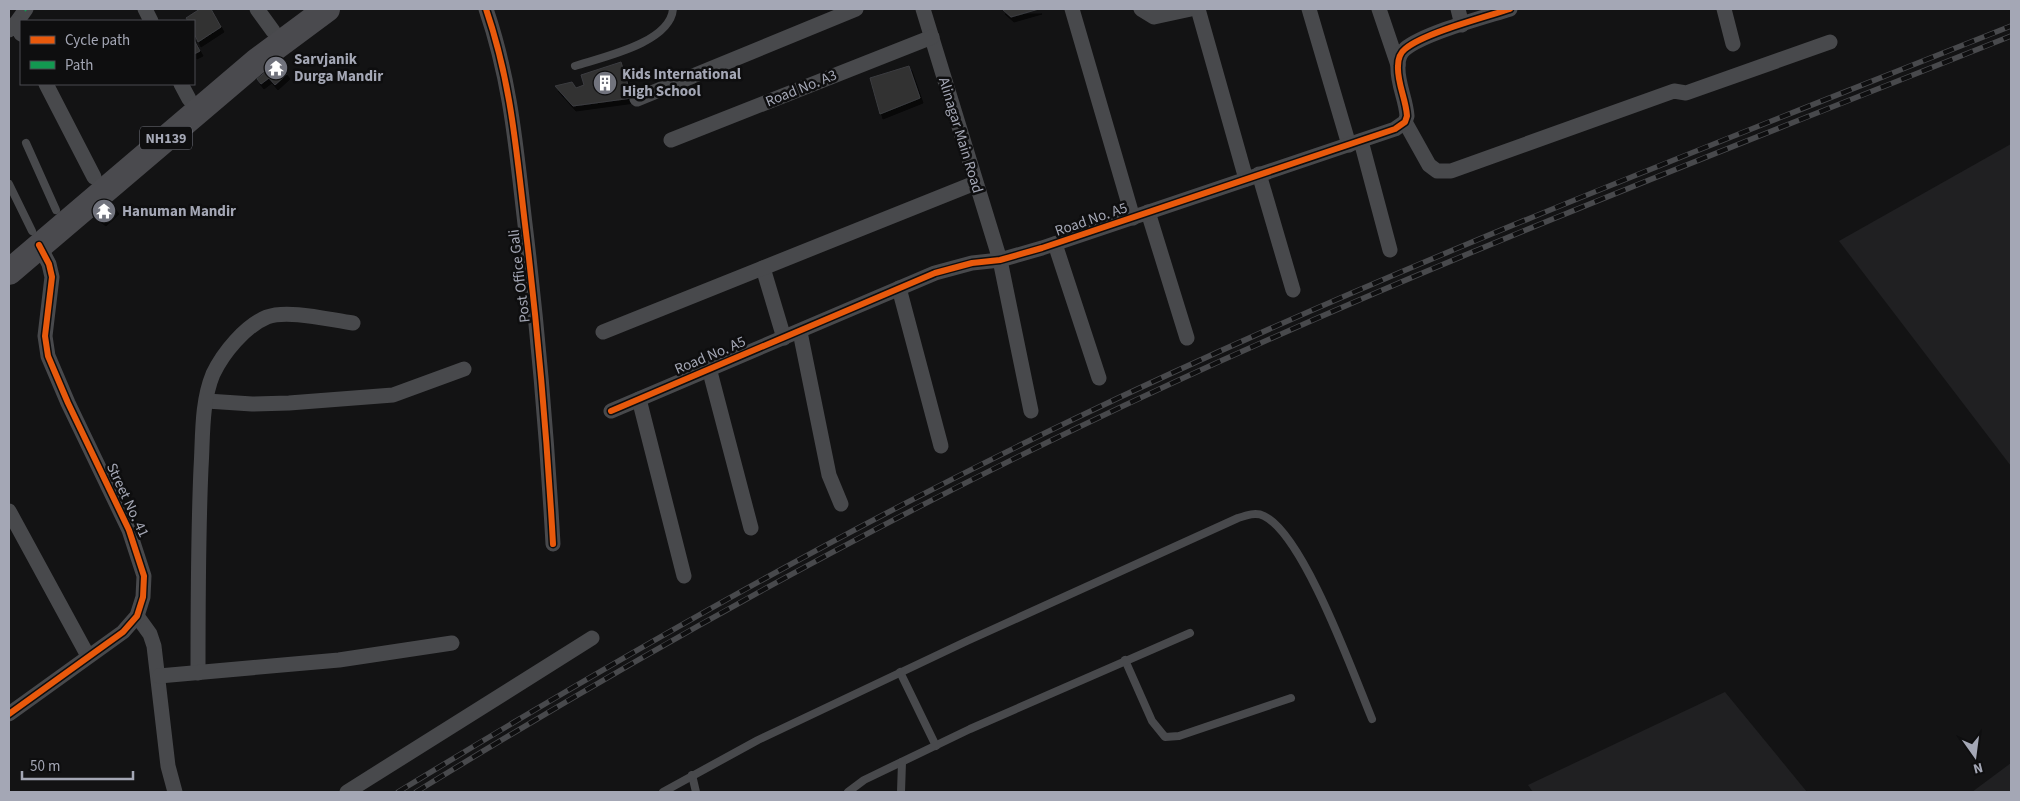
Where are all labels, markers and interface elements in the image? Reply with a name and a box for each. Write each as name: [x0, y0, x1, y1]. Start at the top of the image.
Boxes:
legend: [20, 20, 195, 85]
text: Cycle path: [65, 30, 130, 51]
place label: Sarvjanik Durga Mandir: [294, 49, 383, 87]
text: Path: [65, 55, 93, 76]
temple icon: Sarvjanik Durga Mandir: [263, 55, 289, 81]
place label: Kids International High School: [622, 64, 742, 102]
street label: Road No. A3: [762, 65, 840, 112]
building icon: Kids International High School: [592, 70, 618, 96]
street label: Alinagar Main Road: [933, 75, 988, 196]
road number: NH139: [140, 126, 192, 150]
street label: Road No. A5: [1052, 197, 1130, 242]
temple icon: Hanuman Mandir: [91, 198, 117, 224]
place label: Hanuman Mandir: [122, 201, 236, 222]
street label: Post Office Gali: [503, 228, 536, 324]
street label: Road No. A5: [671, 331, 749, 380]
street label: Street No. 41: [101, 460, 154, 541]
north arrow: [1950, 731, 2000, 781]
scale bar: [22, 748, 134, 780]
text: 50 m: [30, 756, 60, 777]
text: N: [1971, 757, 1985, 778]

